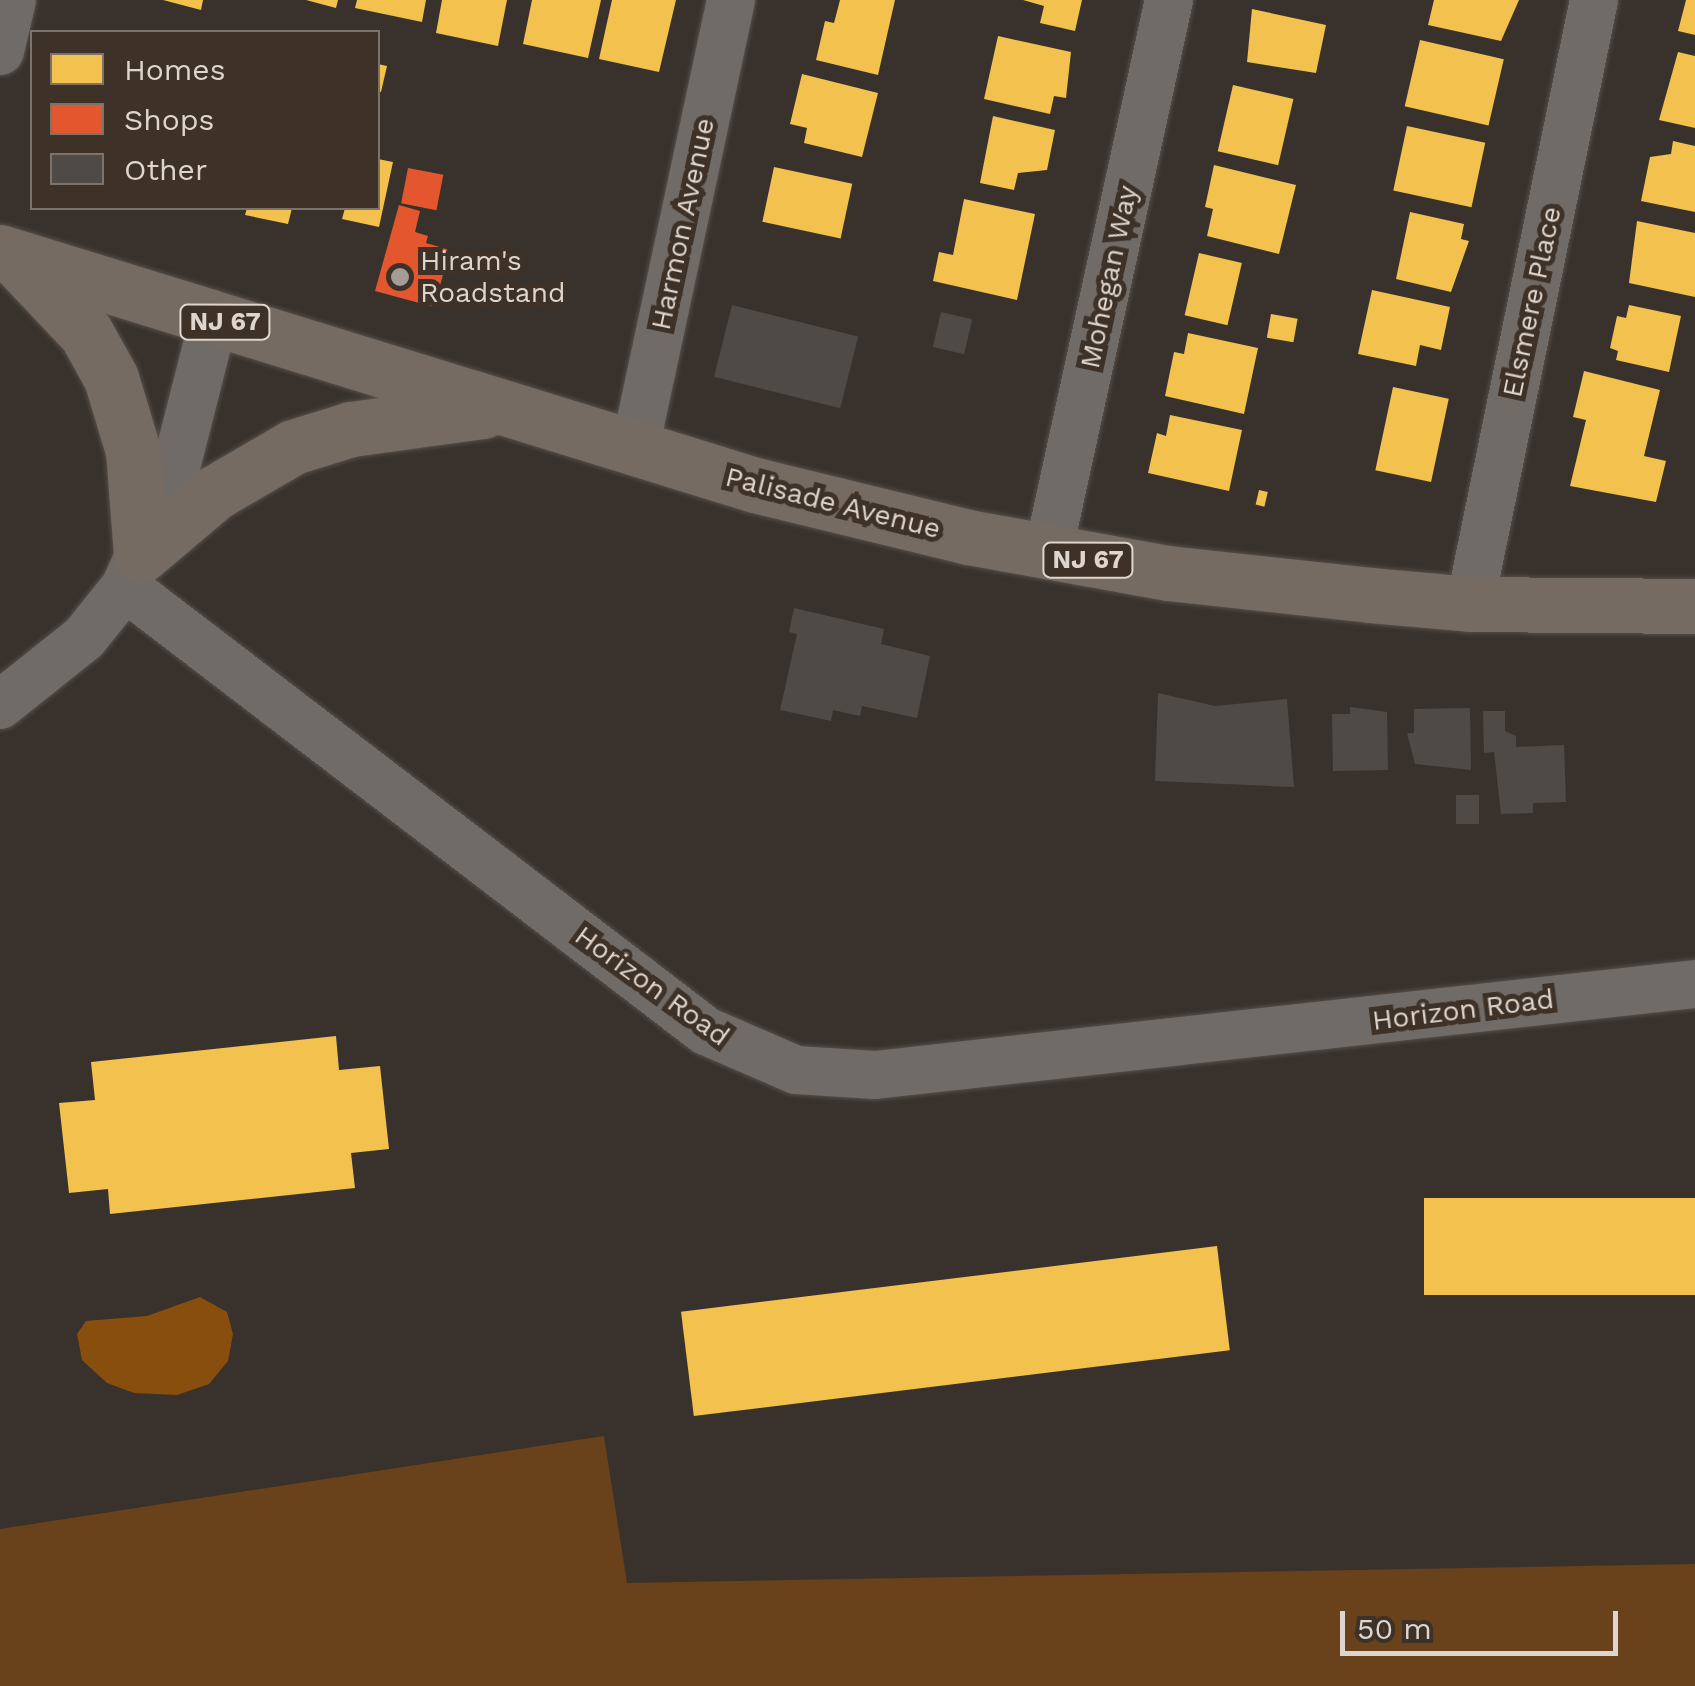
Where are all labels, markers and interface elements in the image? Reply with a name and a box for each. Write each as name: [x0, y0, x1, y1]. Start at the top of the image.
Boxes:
legend: [30, 30, 380, 210]
text: Homes: [124, 52, 226, 87]
text: Shops: [124, 102, 214, 137]
street label: Harmon Avenue: [644, 114, 722, 334]
text: Other: [124, 152, 207, 187]
street label: Mohegan Way: [1073, 182, 1145, 372]
street label: Elsmere Place: [1495, 204, 1569, 400]
place label: Hiram's Roadstand: [420, 244, 566, 310]
marker: Hiram's Roadstand: [389, 266, 411, 288]
road number: NJ 67: [178, 302, 272, 342]
street label: Palisade Avenue: [721, 460, 945, 546]
road number: NJ 67: [1040, 540, 1136, 580]
street label: Horizon Road: [568, 919, 736, 1053]
street label: Horizon Road: [1370, 982, 1556, 1038]
scale bar: [1345, 1591, 1622, 1653]
text: 50 m: [1357, 1611, 1432, 1646]

